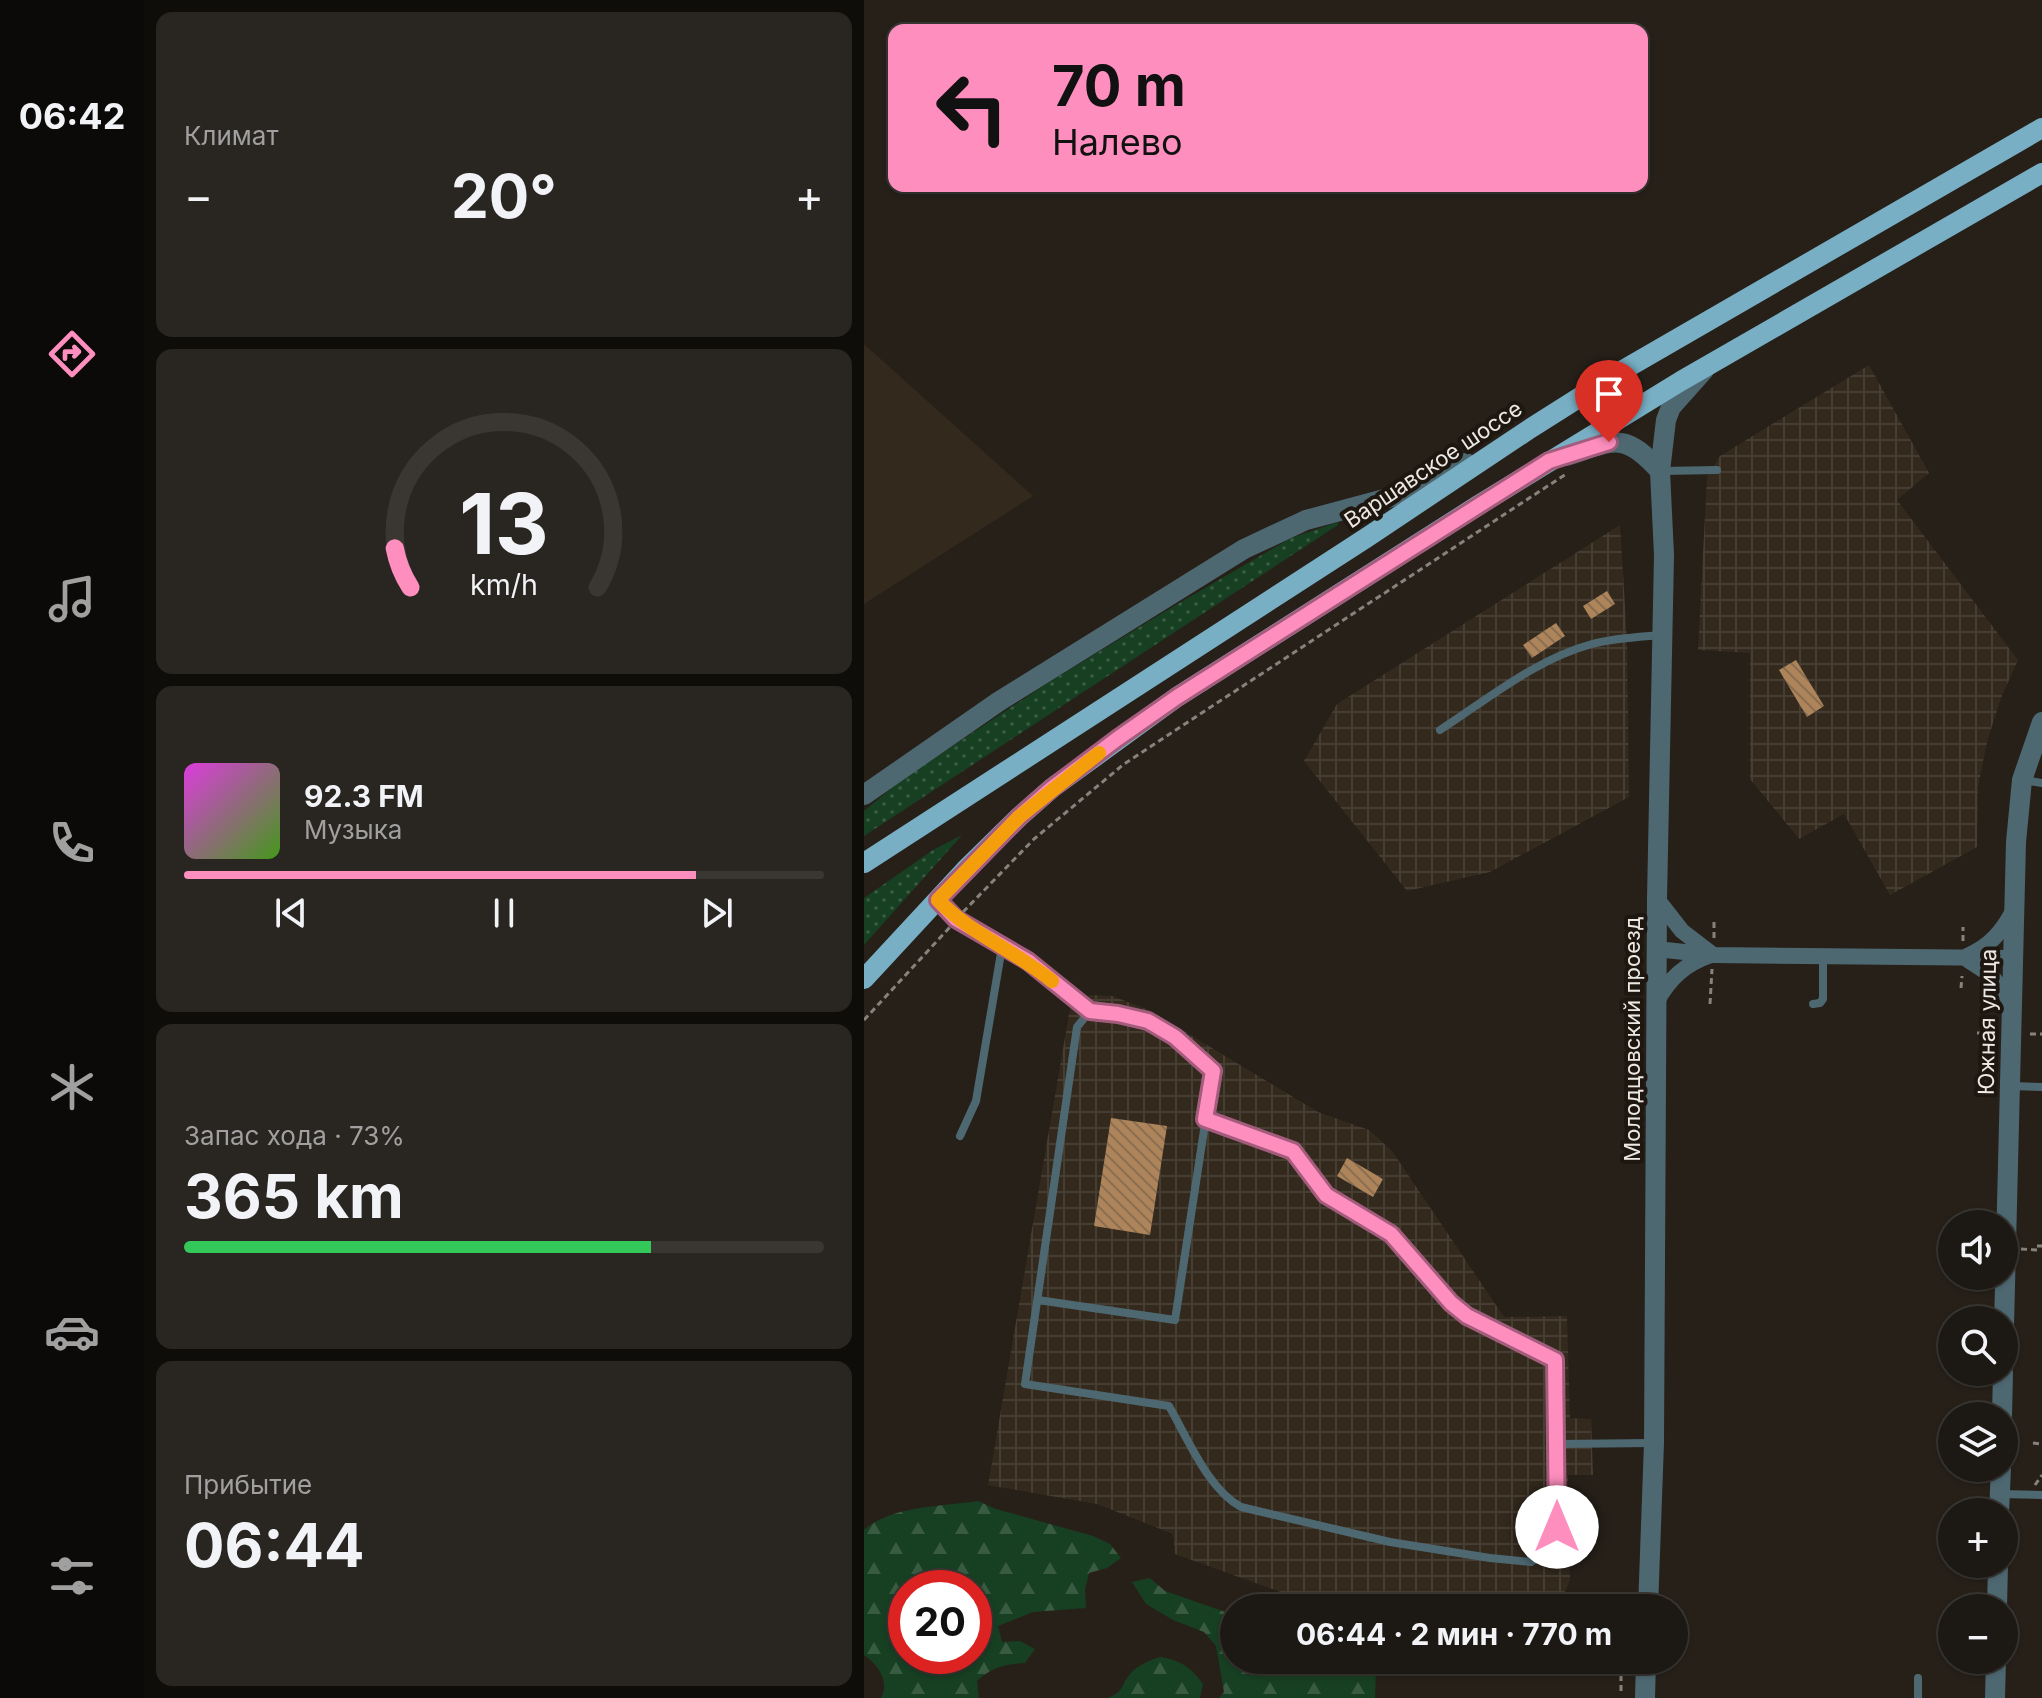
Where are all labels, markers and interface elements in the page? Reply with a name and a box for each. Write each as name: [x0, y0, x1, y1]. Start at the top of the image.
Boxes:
text: 70 m: [1052, 52, 1186, 120]
icon: left: [920, 56, 1024, 160]
text: 06:42: [19, 94, 125, 138]
text: Климат: [184, 120, 279, 151]
text: Налево: [1052, 120, 1183, 164]
text: 20°: [451, 160, 557, 232]
text: −: [184, 169, 213, 223]
text: +: [795, 169, 824, 223]
icon: directions: [44, 326, 100, 382]
pin: [1575, 360, 1643, 442]
icon: arrive: [1587, 372, 1631, 416]
street label: Варшавское шоссе: [1339, 395, 1527, 533]
text: 13: [459, 472, 549, 573]
text: km/h: [470, 567, 538, 602]
icon: music: [44, 571, 100, 627]
text: 92.3 FM: [304, 778, 424, 814]
text: Музыка: [304, 814, 402, 845]
icon: phone: [44, 815, 100, 871]
icon: previous: [269, 891, 313, 935]
icon: pause: [482, 891, 526, 935]
icon: next: [695, 891, 739, 935]
street label: Молодцовский проезд: [1619, 916, 1645, 1162]
street label: Южная улица: [1973, 949, 2001, 1095]
icon: climate: [44, 1059, 100, 1115]
text: Запас хода · 73%: [184, 1120, 405, 1151]
text: 365 km: [184, 1160, 404, 1232]
map controls: [1938, 1210, 2018, 1674]
button: sound: [1938, 1210, 2018, 1290]
icon: car: [44, 1304, 100, 1360]
button: search: [1938, 1306, 2018, 1386]
button: layers: [1938, 1402, 2018, 1482]
text: Прибытие: [184, 1469, 312, 1500]
position arrow: [1515, 1485, 1599, 1569]
button: +: [1938, 1498, 2018, 1578]
text: 06:44: [184, 1509, 365, 1581]
icon: filters: [44, 1548, 100, 1604]
speed limit sign: 20: [888, 1570, 992, 1674]
button: −: [1938, 1594, 2018, 1674]
text: 06:44 · 2 мин · 770 m: [1296, 1616, 1612, 1652]

